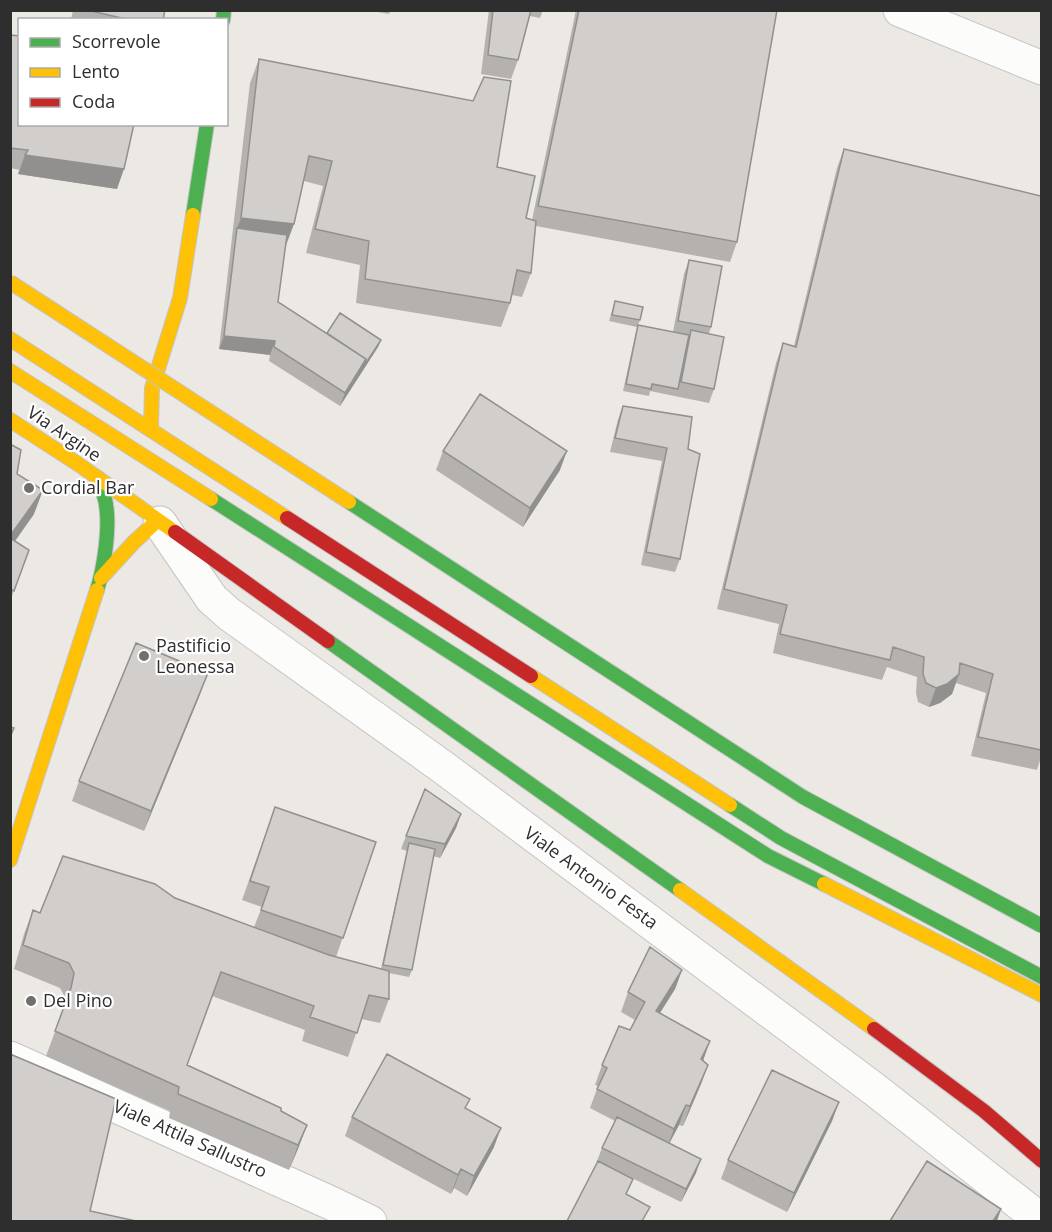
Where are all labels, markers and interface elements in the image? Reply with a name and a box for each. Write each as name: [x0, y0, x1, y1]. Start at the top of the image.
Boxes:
legend: [18, 18, 228, 126]
text: Scorrevole: [72, 29, 161, 53]
text: Lento: [72, 59, 120, 83]
text: Coda: [72, 89, 115, 113]
street label: Via Argine: [23, 400, 106, 467]
place label: Cordial Bar: [41, 475, 135, 499]
marker: Cordial Bar: [22, 481, 36, 495]
place label: Pastificio Leonessa: [156, 633, 235, 678]
marker: Pastificio Leonessa: [137, 649, 151, 663]
street label: Viale Antonio Festa: [520, 821, 663, 934]
place label: Del Pino: [43, 988, 113, 1012]
marker: Del Pino: [24, 994, 38, 1008]
street label: Viale Attila Sallustro: [110, 1093, 271, 1183]

